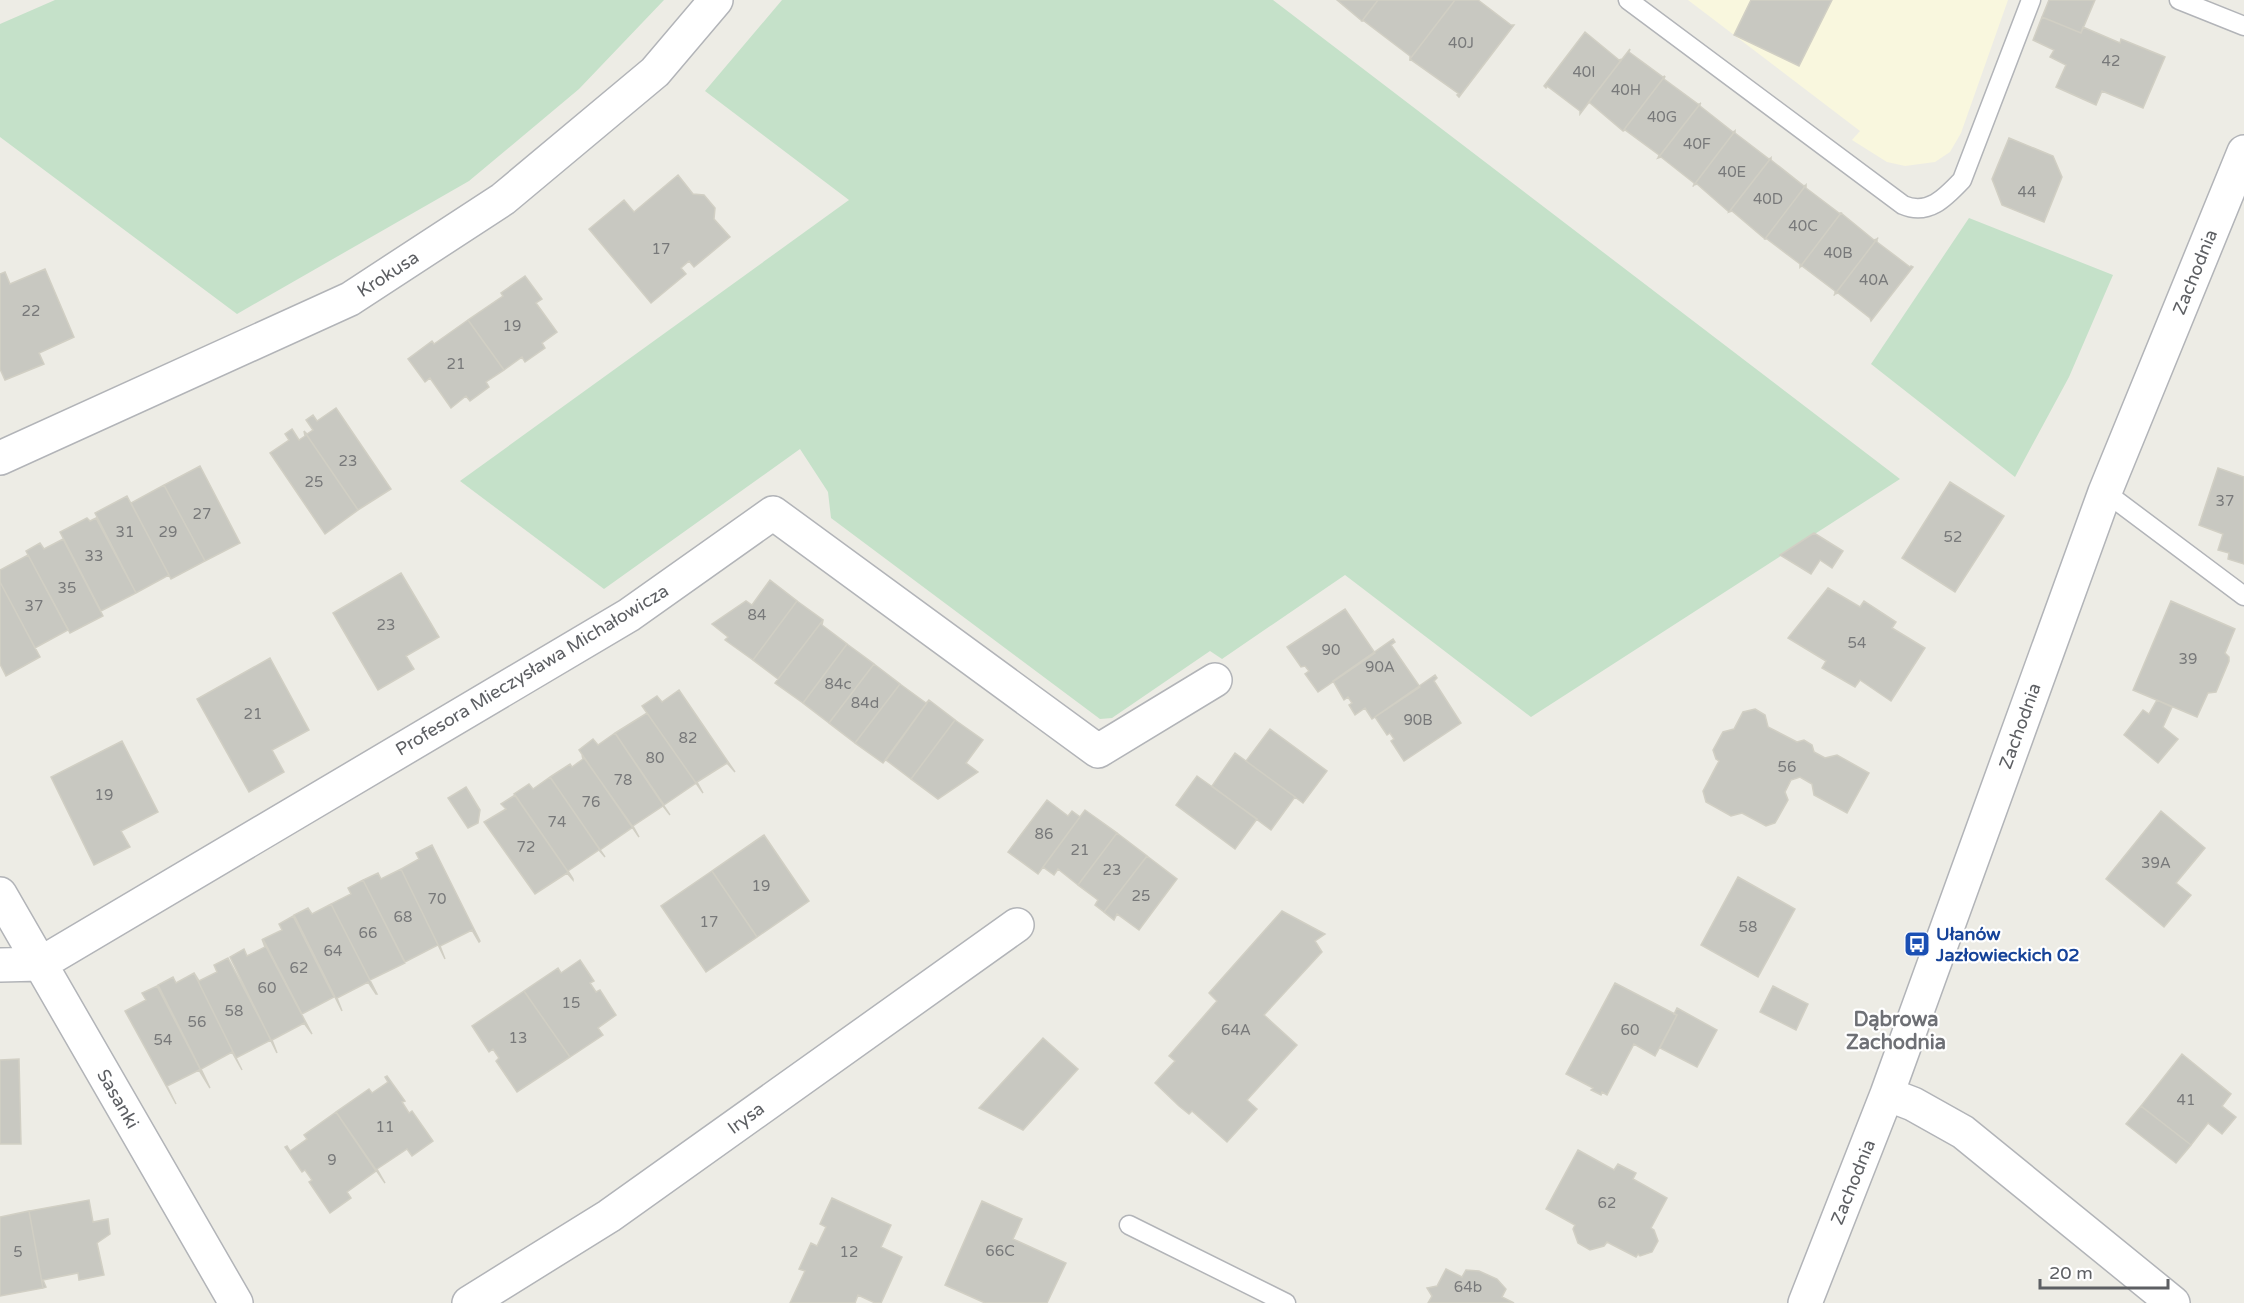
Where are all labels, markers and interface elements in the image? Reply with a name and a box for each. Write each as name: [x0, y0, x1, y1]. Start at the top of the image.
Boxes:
house number: 40J: [1448, 34, 1474, 52]
house number: 42: [2102, 52, 2120, 70]
house number: 40I: [1572, 63, 1596, 81]
house number: 40H: [1611, 81, 1641, 99]
house number: 40G: [1647, 108, 1677, 126]
house number: 40F: [1683, 135, 1711, 153]
house number: 40E: [1718, 163, 1746, 181]
house number: 44: [2018, 183, 2036, 201]
house number: 40D: [1753, 190, 1783, 208]
house number: 40C: [1788, 217, 1818, 235]
street label: Zachodnia: [2168, 226, 2222, 318]
house number: 17: [652, 240, 670, 258]
house number: 40B: [1823, 244, 1853, 262]
street label: Krokusa: [353, 246, 423, 302]
house number: 40A: [1859, 271, 1889, 289]
house number: 22: [22, 302, 40, 320]
house number: 19: [503, 317, 521, 335]
house number: 21: [447, 355, 465, 373]
house number: 23: [339, 452, 357, 470]
house number: 25: [305, 473, 323, 491]
house number: 37: [2216, 492, 2234, 510]
house number: 27: [193, 505, 211, 523]
house number: 31: [116, 523, 134, 541]
house number: 29: [159, 523, 177, 541]
house number: 52: [1944, 528, 1962, 546]
house number: 33: [85, 547, 103, 565]
house number: 35: [58, 579, 76, 597]
street label: Profesora Mieczysława Michałowicza: [391, 580, 673, 760]
house number: 37: [25, 597, 43, 615]
house number: 84: [748, 606, 766, 624]
house number: 23: [377, 616, 395, 634]
house number: 54: [1848, 634, 1866, 652]
house number: 90: [1322, 641, 1340, 659]
house number: 39: [2179, 650, 2197, 668]
house number: 90A: [1365, 658, 1395, 676]
house number: 84c: [825, 675, 851, 693]
street label: Zachodnia: [1994, 680, 2046, 772]
house number: 84d: [851, 694, 879, 712]
house number: 21: [244, 705, 262, 723]
house number: 90B: [1403, 711, 1433, 729]
house number: 82: [679, 729, 697, 747]
house number: 80: [646, 749, 664, 767]
house number: 56: [1778, 758, 1796, 776]
house number: 78: [614, 771, 632, 789]
house number: 19: [95, 786, 113, 804]
house number: 76: [582, 793, 600, 811]
house number: 74: [548, 813, 566, 831]
house number: 86: [1035, 825, 1053, 843]
house number: 72: [517, 838, 535, 856]
house number: 21: [1071, 841, 1089, 859]
house number: 39A: [2141, 854, 2171, 872]
house number: 23: [1103, 861, 1121, 879]
house number: 19: [752, 877, 770, 895]
house number: 25: [1132, 887, 1150, 905]
house number: 70: [428, 890, 446, 908]
house number: 68: [394, 908, 412, 926]
house number: 17: [700, 913, 718, 931]
house number: 58: [1739, 918, 1757, 936]
place label: Ułanów Jazłowieckich 02: [1935, 923, 2080, 966]
house number: 66: [359, 924, 377, 942]
bus stop icon: Ułanów Jazłowieckich 02: [1902, 929, 1932, 959]
house number: 64: [324, 942, 342, 960]
house number: 62: [290, 959, 308, 977]
house number: 60: [258, 979, 276, 997]
house number: 15: [562, 994, 580, 1012]
house number: 58: [225, 1002, 243, 1020]
district label: Dąbrowa Zachodnia: [1846, 1008, 1946, 1055]
house number: 56: [188, 1013, 206, 1031]
house number: 64A: [1221, 1021, 1251, 1039]
house number: 60: [1621, 1021, 1639, 1039]
house number: 13: [509, 1029, 527, 1047]
house number: 54: [154, 1031, 172, 1049]
street label: Sasanki: [92, 1065, 144, 1133]
house number: 41: [2177, 1091, 2195, 1109]
street label: Irysa: [723, 1097, 769, 1139]
house number: 11: [376, 1118, 394, 1136]
street label: Zachodnia: [1826, 1136, 1880, 1228]
house number: 9: [327, 1151, 337, 1169]
house number: 62: [1598, 1194, 1616, 1212]
house number: 66C: [985, 1242, 1015, 1260]
house number: 5: [13, 1243, 23, 1261]
house number: 12: [840, 1243, 858, 1261]
scale bar: [2040, 1252, 2168, 1290]
text: 20 m: [2049, 1262, 2093, 1284]
house number: 64b: [1454, 1278, 1482, 1296]

